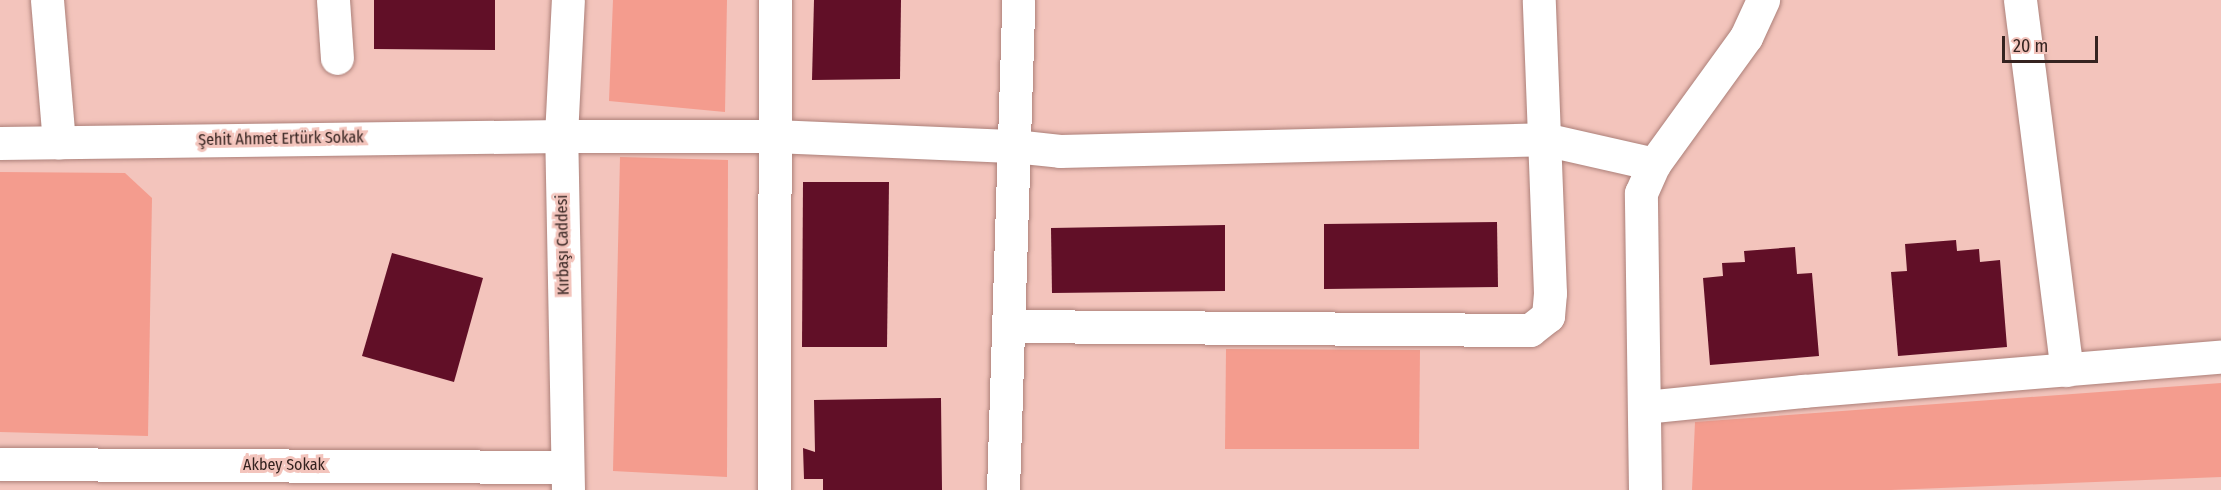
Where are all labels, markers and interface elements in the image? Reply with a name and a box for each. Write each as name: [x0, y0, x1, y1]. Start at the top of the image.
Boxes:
scale bar: [2005, 24, 2101, 62]
text: 20 m: [2013, 35, 2048, 57]
street label: Şehit Ahmet Ertürk Sokak: [198, 128, 364, 150]
street label: Kırbaşı Caddesi: [553, 195, 573, 295]
street label: Akbey Sokak: [243, 455, 325, 475]

